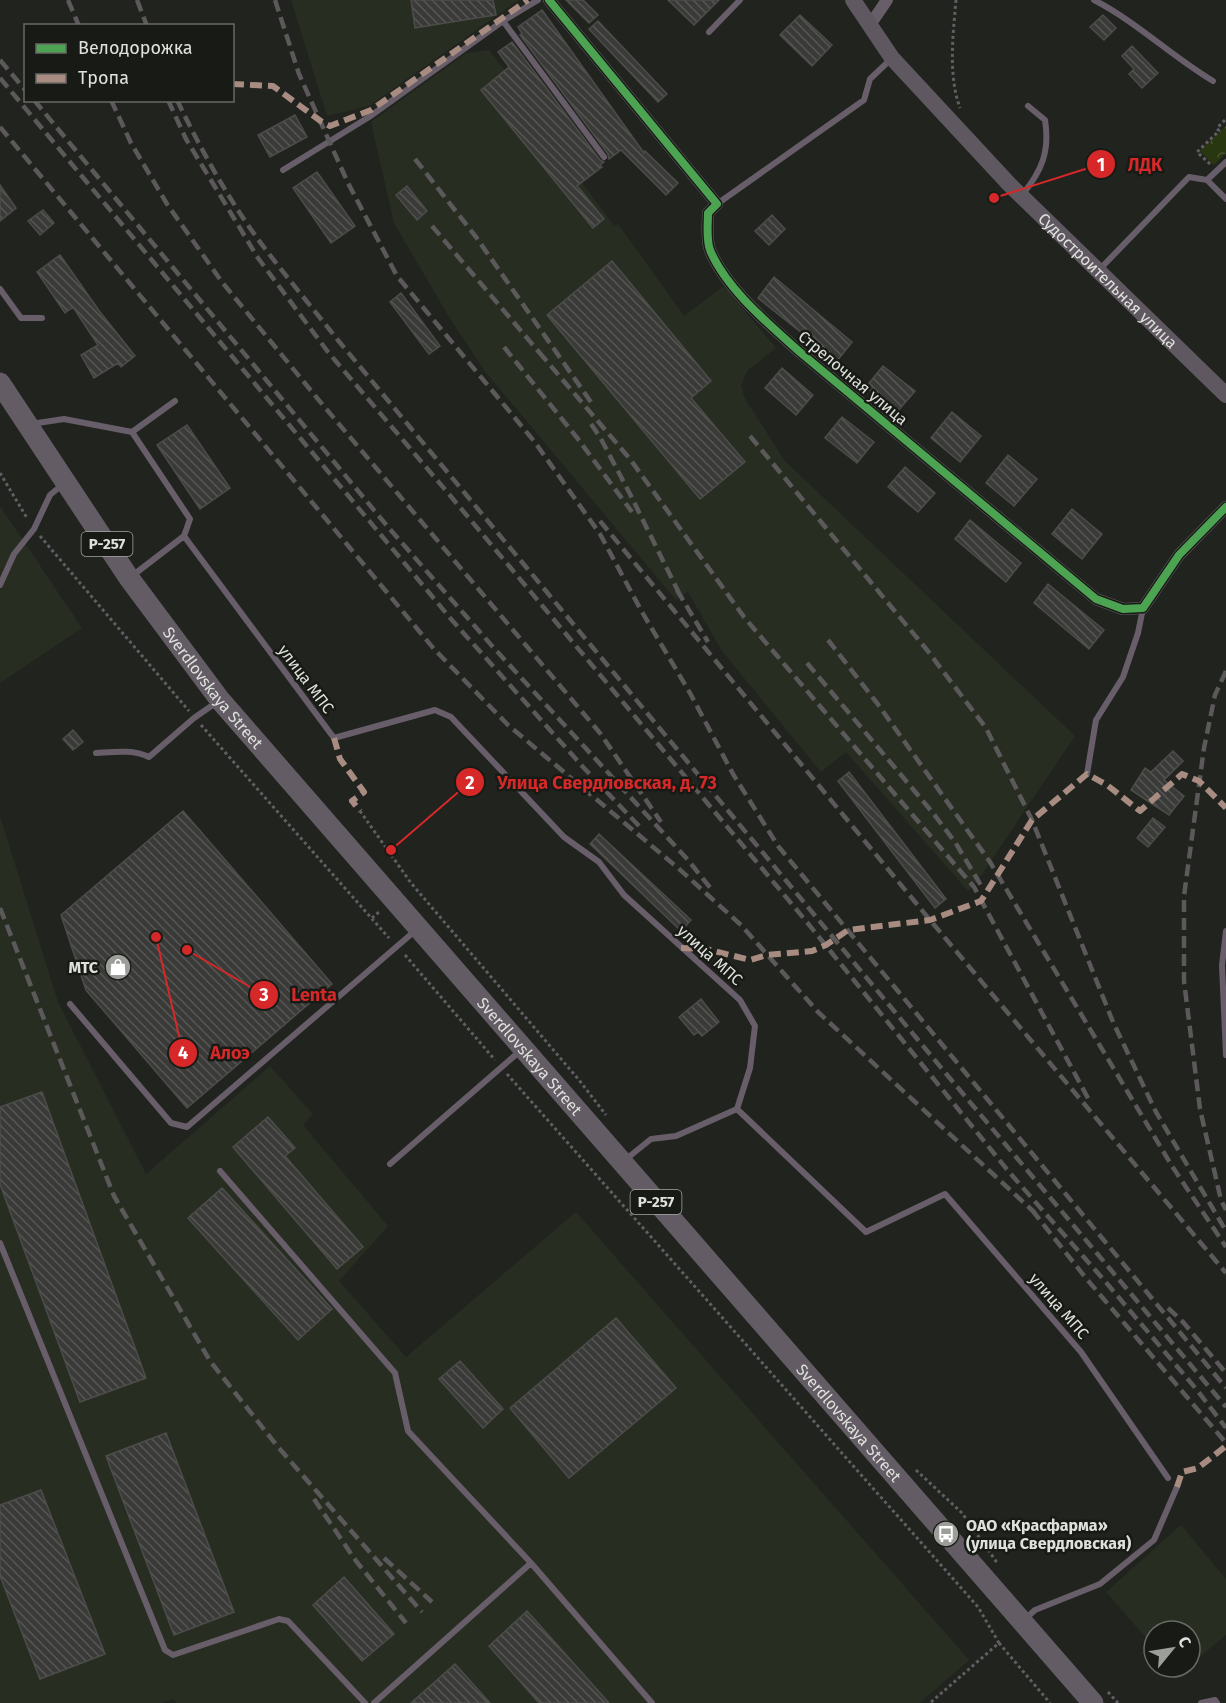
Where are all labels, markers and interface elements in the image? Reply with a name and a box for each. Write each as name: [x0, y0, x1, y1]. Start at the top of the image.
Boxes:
legend: [24, 24, 234, 102]
text: Велодорожка: [78, 37, 193, 59]
text: Тропа: [78, 67, 129, 89]
callout: ЛДК: [1086, 146, 1174, 182]
text: 1: [1097, 154, 1105, 176]
text: ЛДК: [1128, 154, 1163, 176]
street label: Судостроительная улица: [1035, 209, 1181, 352]
street label: Стрелочная улица: [795, 327, 911, 429]
road number: Р-257: [82, 532, 132, 556]
street label: Sverdlovskaya Street: [159, 623, 267, 752]
street label: улица МПС: [274, 641, 338, 717]
callout: Улица Свердловская, д. 73: [455, 764, 729, 800]
text: 2: [465, 772, 475, 794]
text: Улица Свердловская, д. 73: [496, 772, 717, 794]
street label: улица МПС: [674, 921, 746, 989]
shop icon: МТС: [103, 952, 133, 982]
place label: МТС: [68, 958, 99, 977]
callout: Lenta: [249, 977, 348, 1013]
text: 3: [258, 984, 269, 1006]
text: Lenta: [291, 984, 337, 1006]
street label: Sverdlovskaya Street: [473, 993, 586, 1119]
callout: Алоэ: [168, 1035, 261, 1071]
text: 4: [178, 1042, 188, 1064]
text: Алоэ: [209, 1042, 250, 1064]
road number: Р-257: [630, 1190, 682, 1214]
street label: улица МПС: [1025, 1269, 1093, 1343]
street label: Sverdlovskaya Street: [793, 1360, 906, 1486]
place label: ОАО «Красфарма» (улица Свердловская): [966, 1516, 1131, 1553]
bus stop icon: ОАО «Красфарма» (улица Свердловская): [931, 1519, 961, 1549]
north arrow: [1142, 1619, 1202, 1679]
text: С: [1174, 1633, 1195, 1651]

